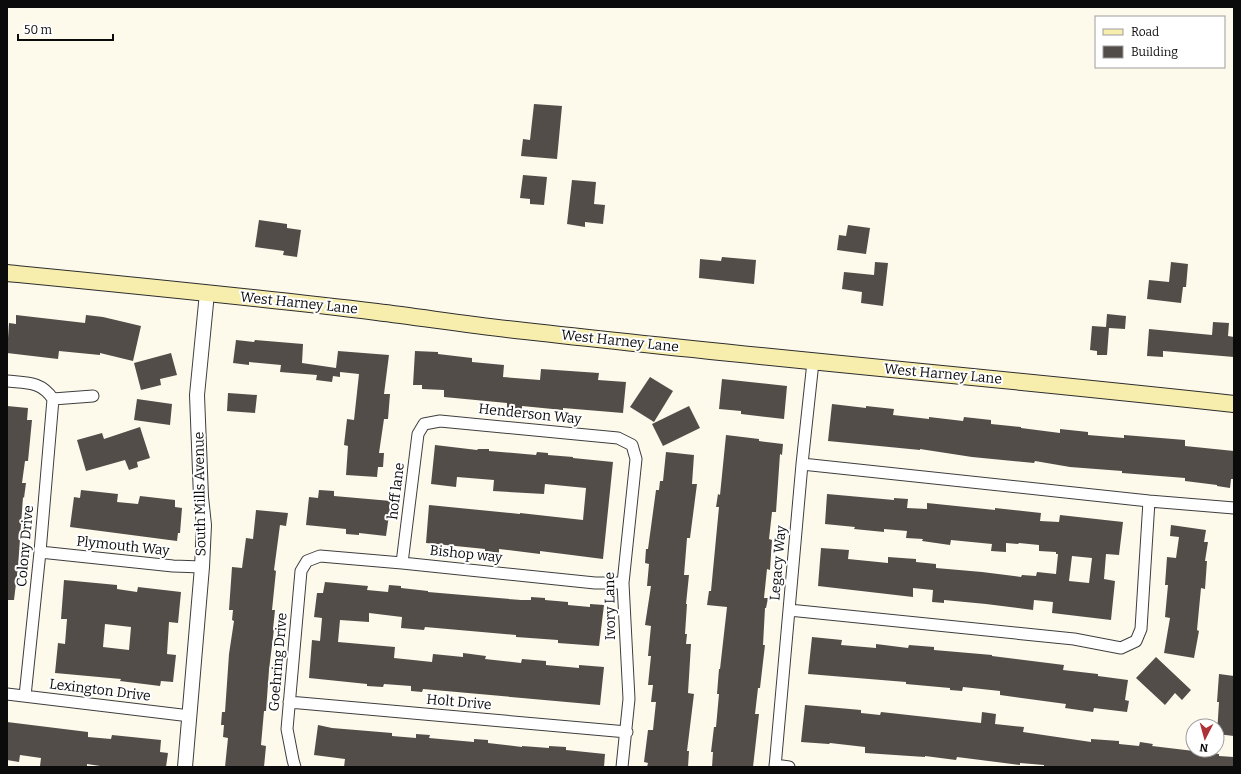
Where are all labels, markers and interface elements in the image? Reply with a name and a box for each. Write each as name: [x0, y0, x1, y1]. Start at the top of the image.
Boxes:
scale bar: [18, 16, 113, 42]
legend: [1095, 16, 1225, 68]
text: 50 m: [24, 23, 53, 37]
text: Road: [1131, 25, 1159, 39]
text: Building: [1131, 45, 1178, 59]
street label: West Harney Lane: [239, 288, 359, 318]
street label: West Harney Lane: [560, 326, 680, 356]
street label: West Harney Lane: [883, 360, 1003, 388]
street label: Henderson Way: [478, 400, 583, 428]
street label: South Mills Avenue: [190, 431, 210, 557]
street label: hoff lane: [384, 462, 408, 520]
street label: Colony Drive: [13, 504, 37, 588]
street label: Legacy Way: [766, 524, 790, 601]
street label: Plymouth Way: [76, 533, 171, 559]
street label: Bishop way: [429, 542, 504, 566]
street label: Ivory Lane: [601, 572, 619, 640]
street label: Goehring Drive: [265, 612, 291, 712]
street label: Lexington Drive: [48, 675, 152, 705]
street label: Holt Drive: [426, 691, 492, 713]
north arrow: [1185, 718, 1225, 758]
text: N: [1199, 740, 1209, 754]

